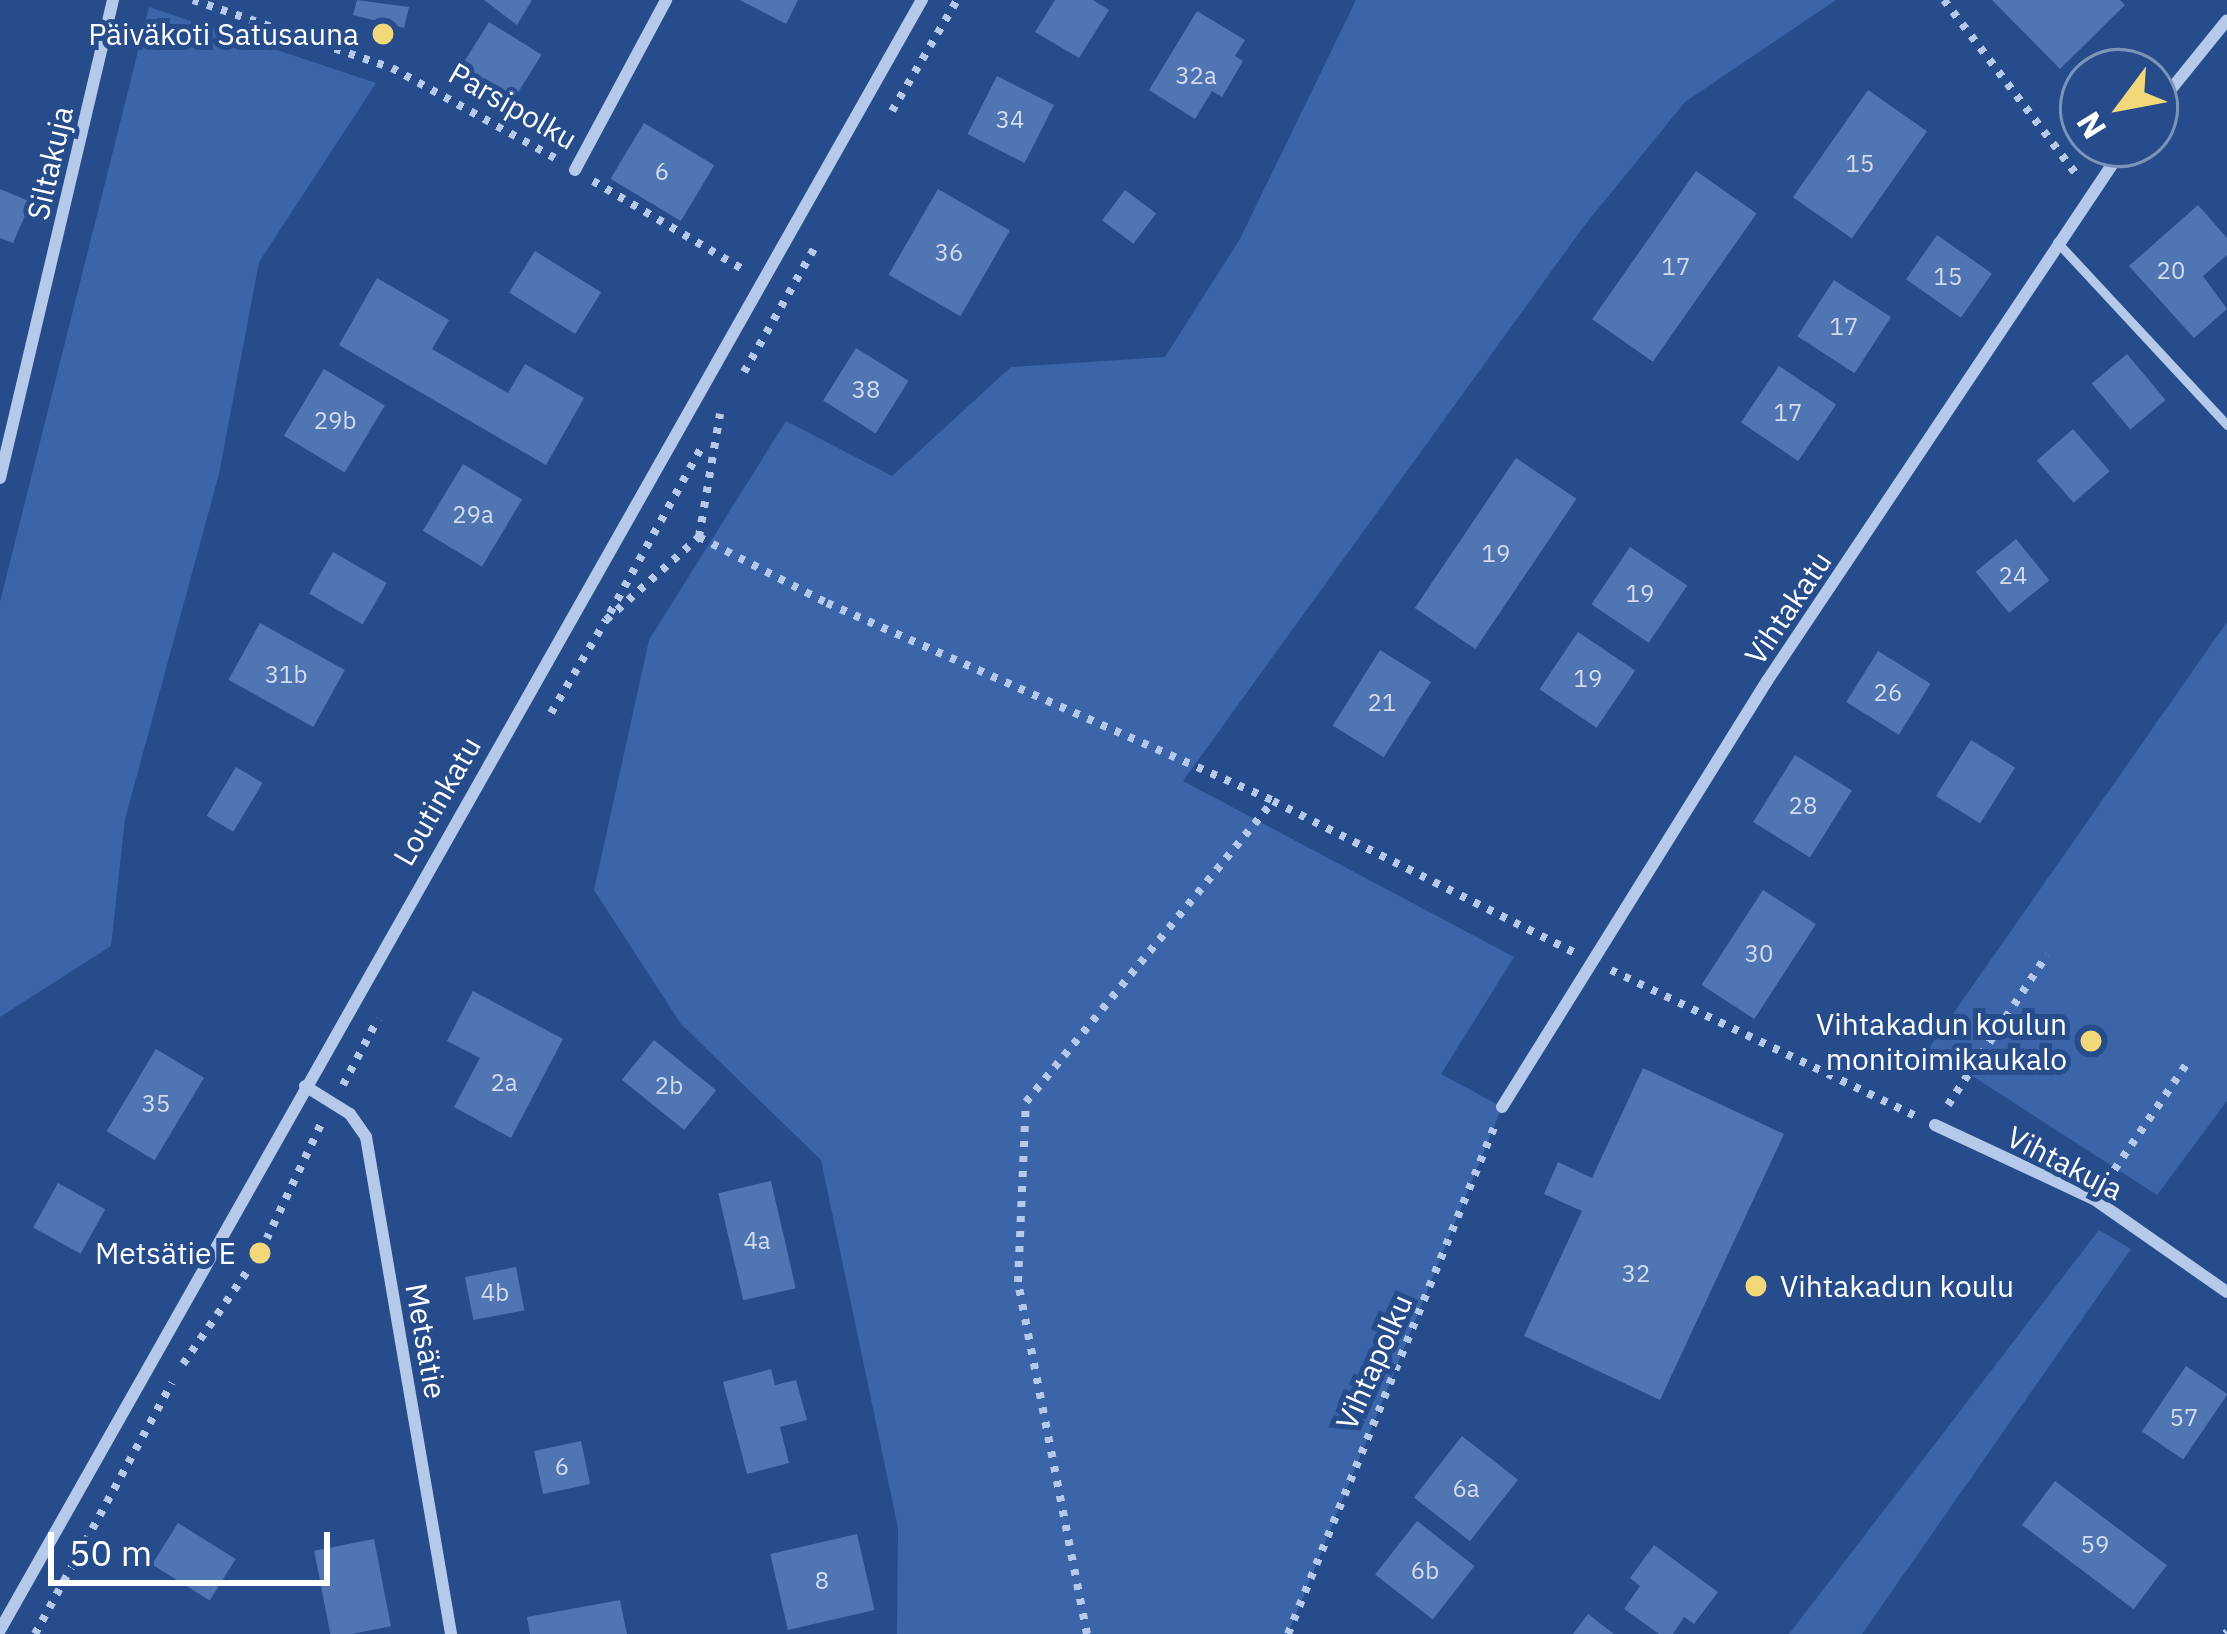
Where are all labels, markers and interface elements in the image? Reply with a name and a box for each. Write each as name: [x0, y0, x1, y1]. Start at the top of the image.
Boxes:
place label: Päiväkoti Satusauna: [88, 16, 359, 52]
marker: Päiväkoti Satusauna: [370, 21, 396, 47]
north arrow: [2059, 48, 2179, 168]
street label: Parsipolku: [443, 55, 583, 157]
house number: 32a: [1175, 62, 1217, 90]
street label: Siltakuja: [19, 103, 81, 223]
text: N: [2066, 104, 2115, 147]
house number: 34: [996, 106, 1024, 134]
house number: 15: [1846, 150, 1874, 178]
house number: 6: [655, 158, 669, 186]
house number: 36: [935, 239, 963, 267]
house number: 17: [1662, 253, 1690, 281]
house number: 20: [2157, 257, 2185, 285]
house number: 15: [1934, 263, 1962, 291]
house number: 17: [1830, 313, 1858, 341]
house number: 38: [852, 376, 880, 404]
house number: 17: [1774, 399, 1802, 427]
house number: 29b: [314, 407, 356, 435]
house number: 29a: [452, 501, 494, 529]
house number: 19: [1482, 540, 1510, 568]
street label: Vihtakatu: [1737, 545, 1839, 671]
house number: 24: [1999, 562, 2027, 590]
house number: 19: [1626, 580, 1654, 608]
house number: 31b: [265, 661, 307, 689]
house number: 19: [1574, 665, 1602, 693]
house number: 26: [1874, 679, 1902, 707]
house number: 21: [1368, 689, 1396, 717]
street label: Loutinkatu: [386, 730, 488, 872]
house number: 28: [1789, 792, 1817, 820]
house number: 30: [1745, 940, 1773, 968]
place label: Vihtakadun koulun monitoimikaukalo: [1816, 1006, 2067, 1076]
marker: Vihtakadun koulun monitoimikaukalo: [2078, 1028, 2104, 1054]
house number: 2a: [490, 1069, 518, 1097]
house number: 2b: [655, 1072, 683, 1100]
house number: 35: [142, 1090, 170, 1118]
street label: Vihtakuja: [2001, 1118, 2129, 1208]
house number: 4a: [743, 1227, 771, 1255]
place label: Metsätie E: [95, 1235, 236, 1271]
marker: Metsätie E: [247, 1240, 273, 1266]
house number: 32: [1622, 1260, 1650, 1288]
place label: Vihtakadun koulu: [1780, 1268, 2014, 1304]
marker: Vihtakadun koulu: [1743, 1273, 1769, 1299]
house number: 4b: [481, 1279, 509, 1307]
street label: Metsätie: [398, 1281, 454, 1401]
street label: Vihtapolku: [1328, 1289, 1420, 1435]
house number: 57: [2170, 1404, 2198, 1432]
house number: 6: [555, 1453, 569, 1481]
house number: 6a: [1452, 1475, 1480, 1503]
scale bar: [54, 1508, 336, 1582]
text: 50 m: [69, 1529, 152, 1576]
house number: 59: [2081, 1531, 2109, 1559]
house number: 6b: [1411, 1557, 1439, 1585]
house number: 8: [815, 1567, 829, 1595]

